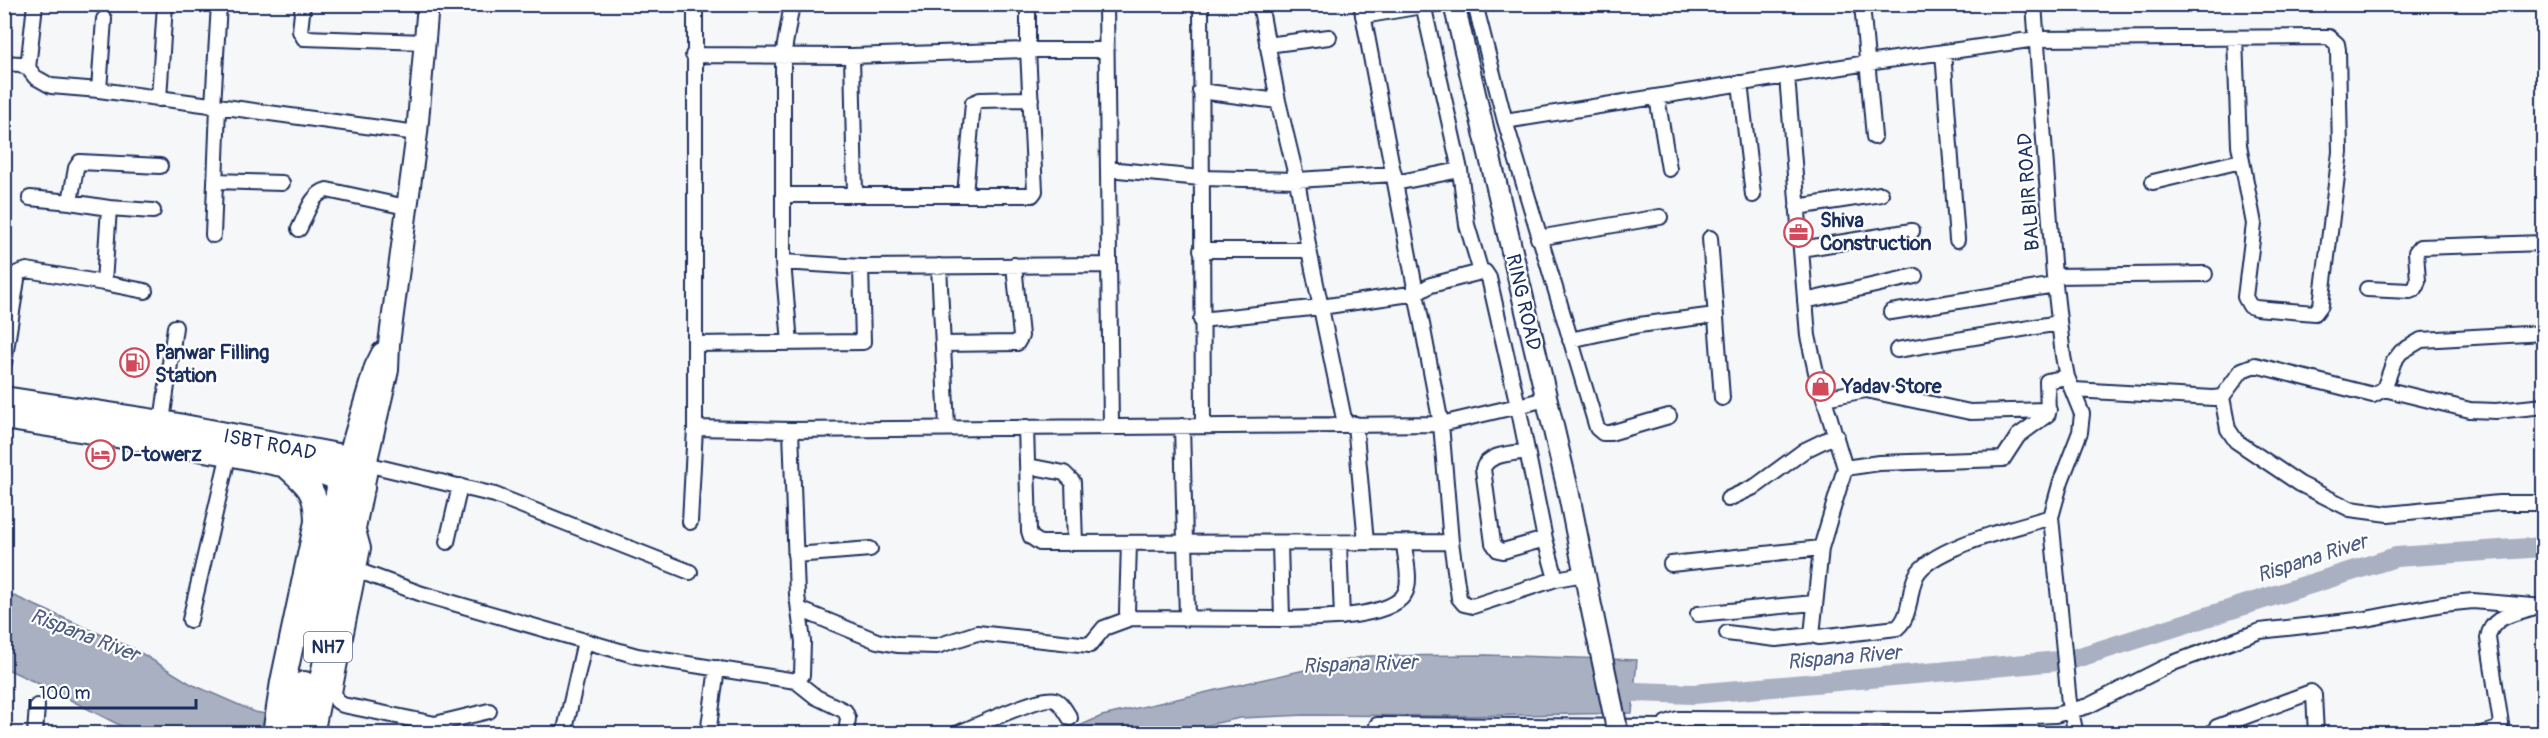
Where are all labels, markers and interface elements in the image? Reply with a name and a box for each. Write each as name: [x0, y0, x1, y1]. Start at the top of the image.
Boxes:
street label: BALBIR ROAD: [2012, 132, 2045, 252]
place label: Shiva Construction: [1820, 208, 1932, 256]
office icon: Shiva Construction: [1783, 216, 1815, 248]
street label: RING ROAD: [1500, 251, 1547, 353]
place label: Panwar Filling Station: [155, 340, 269, 388]
fuel station icon: Panwar Filling Station: [118, 347, 150, 379]
shop icon: Yadav Store: [1805, 370, 1837, 402]
place label: Yadav Store: [1841, 374, 1943, 399]
street label: ISBT ROAD: [221, 423, 318, 466]
hotel icon: D-towerz: [84, 438, 116, 470]
place label: D-towerz: [121, 442, 202, 467]
water label: Rispana River: [2254, 527, 2373, 589]
water label: Rispana River: [27, 602, 145, 669]
road number: NH7: [304, 632, 352, 662]
water label: Rispana River: [1786, 639, 1905, 676]
water label: Rispana River: [1302, 649, 1420, 680]
scale bar: [30, 672, 196, 710]
text: 100 m: [39, 682, 91, 705]

